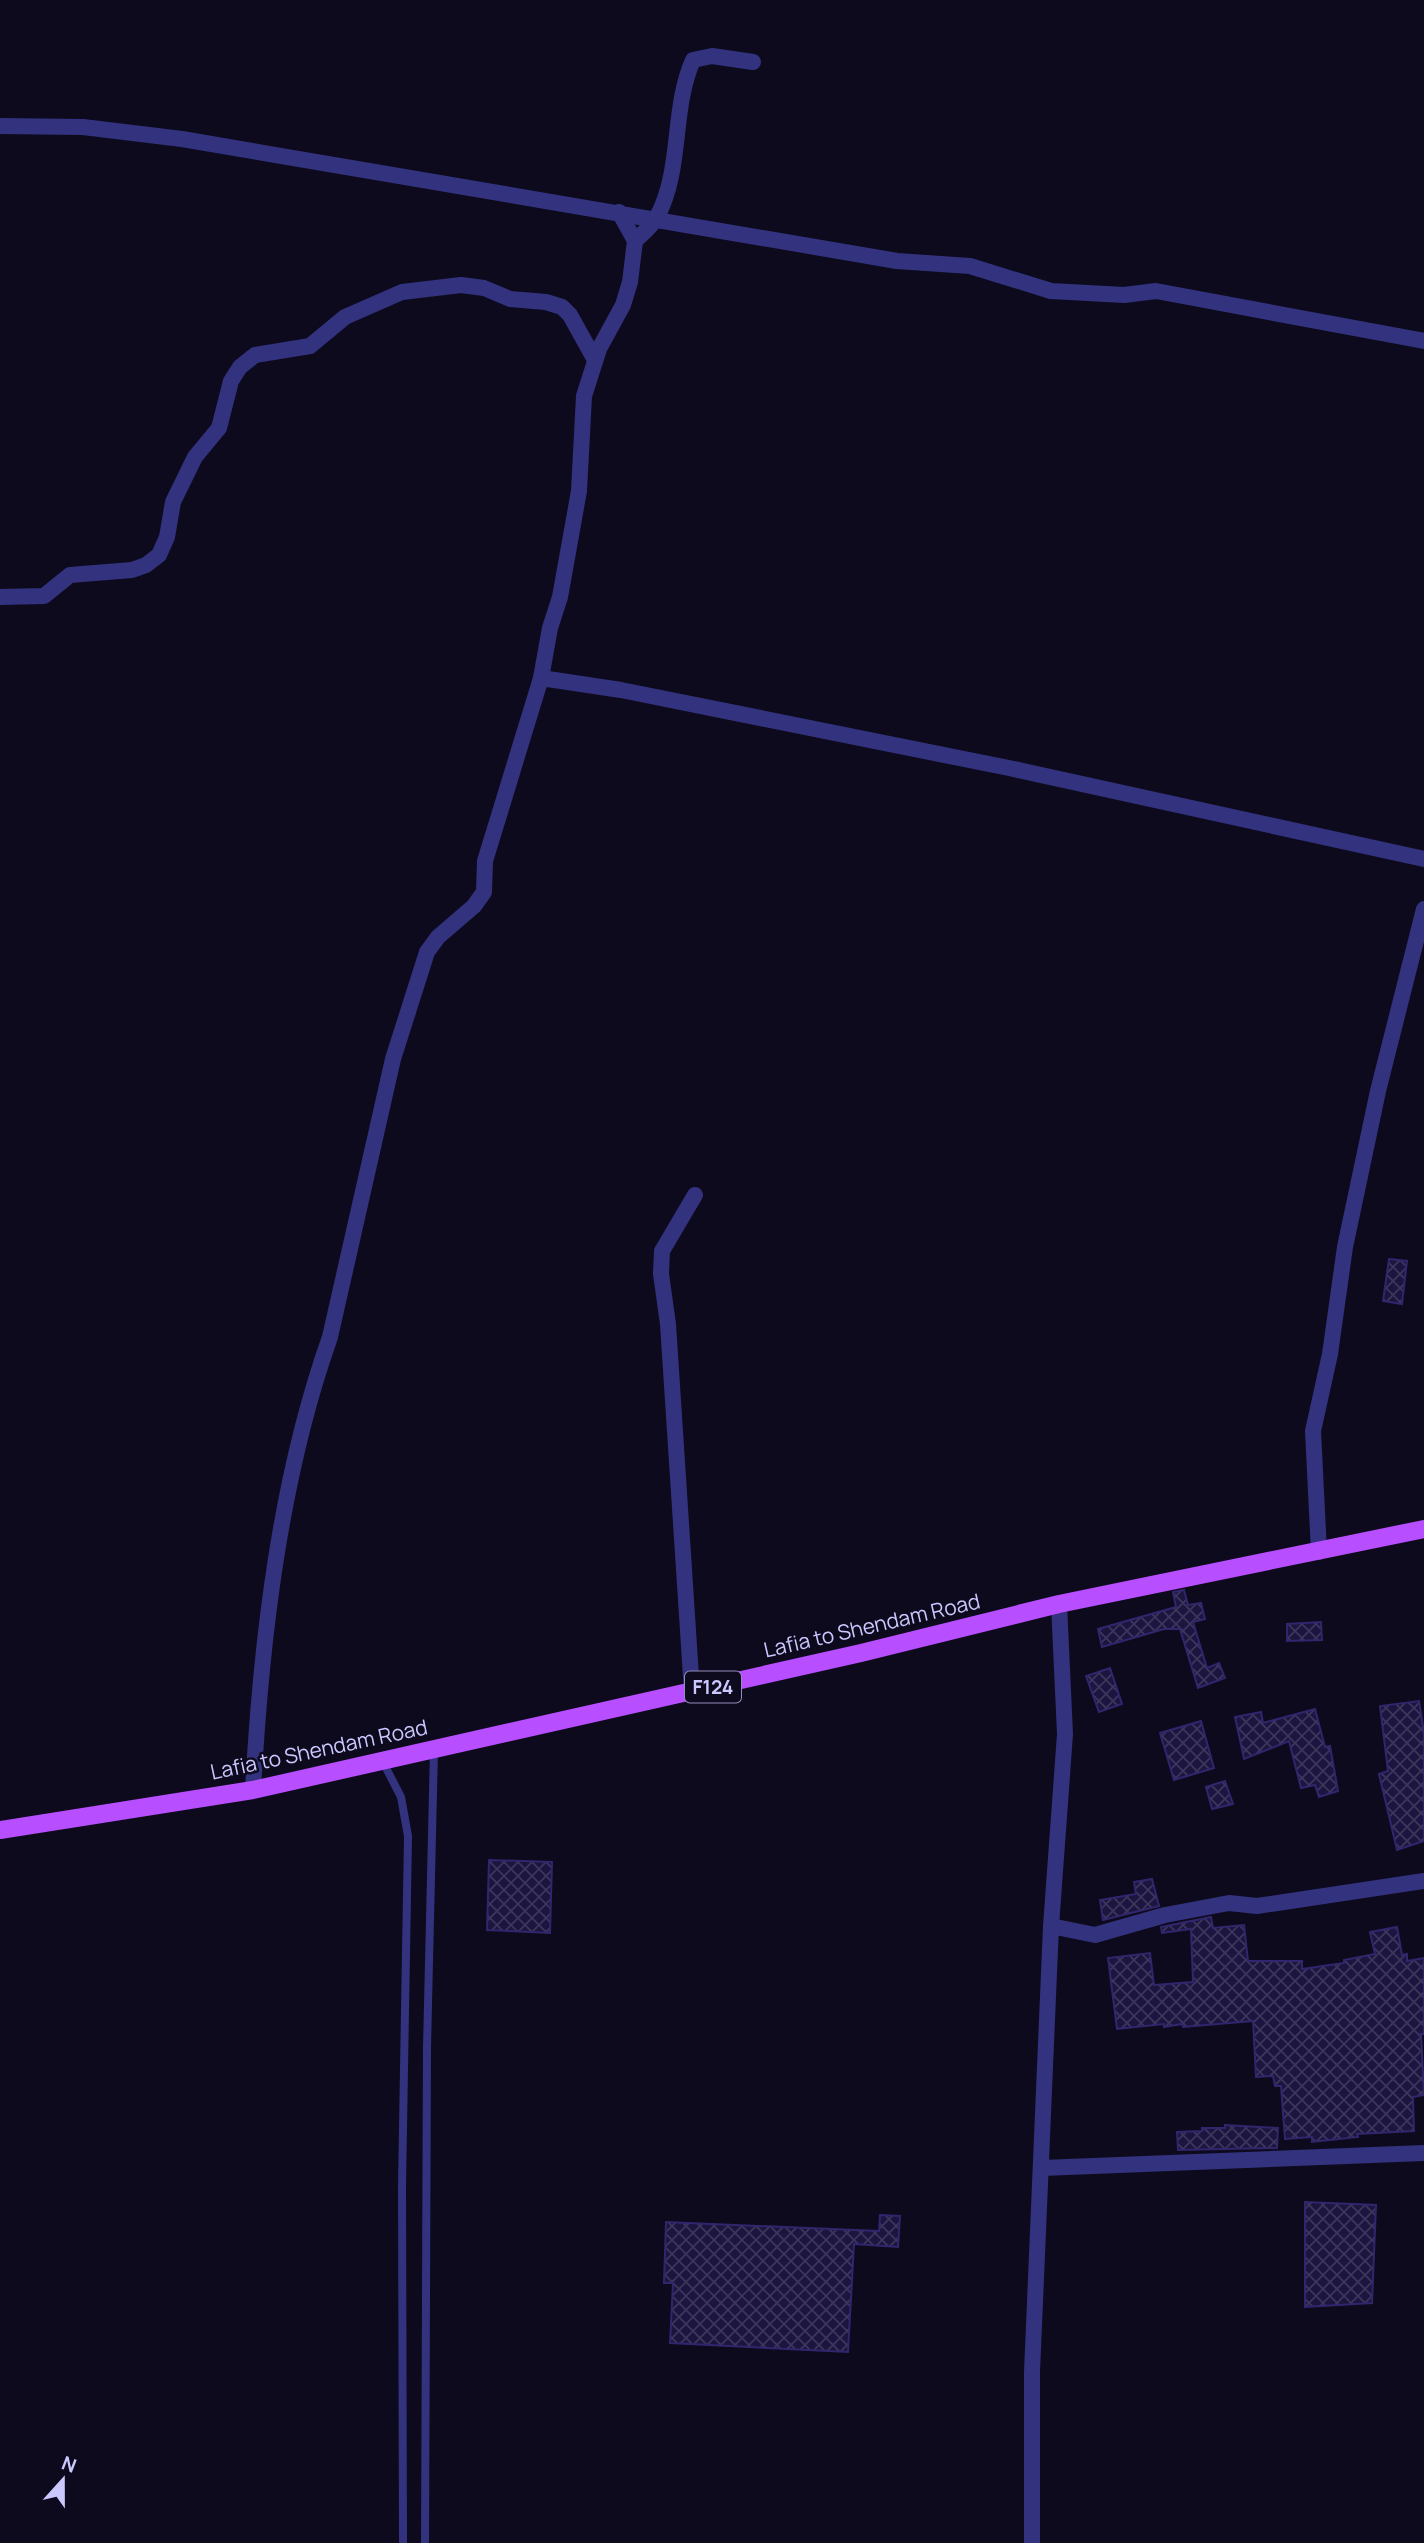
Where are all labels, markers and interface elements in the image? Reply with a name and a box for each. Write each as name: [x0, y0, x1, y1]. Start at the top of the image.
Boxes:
street label: Lafia to Shendam Road: [761, 1587, 983, 1664]
road number: F124: [685, 1672, 741, 1702]
street label: Lafia to Shendam Road: [208, 1712, 430, 1786]
north arrow: [28, 2445, 98, 2515]
text: N: [58, 2450, 80, 2479]

